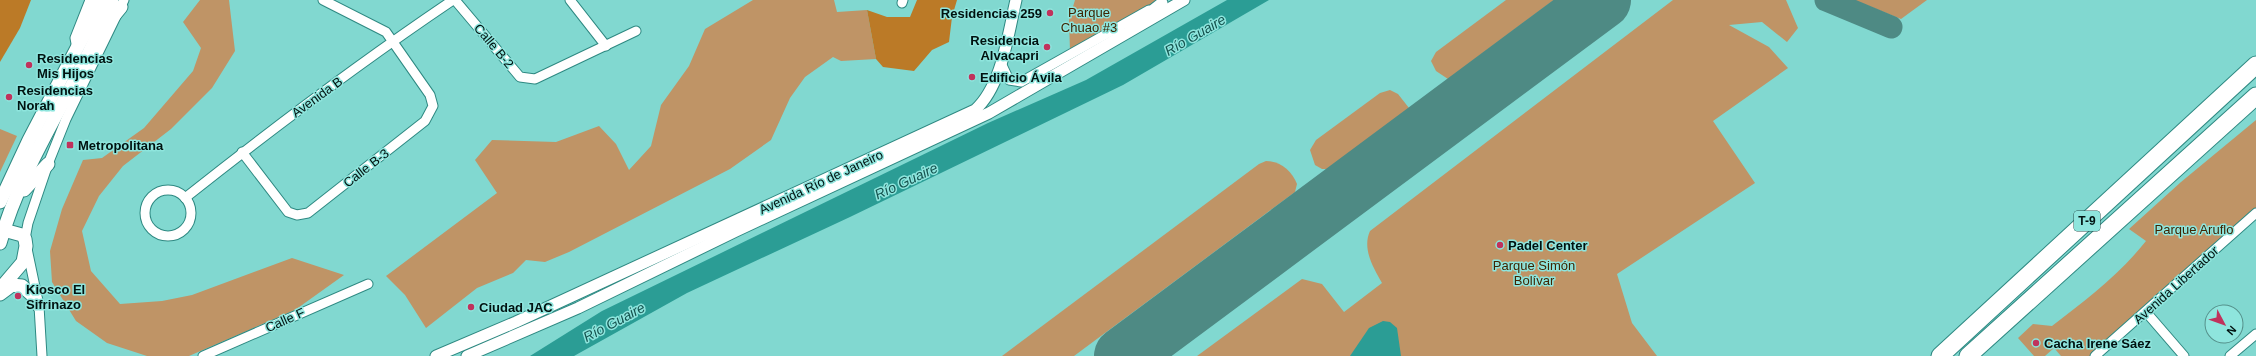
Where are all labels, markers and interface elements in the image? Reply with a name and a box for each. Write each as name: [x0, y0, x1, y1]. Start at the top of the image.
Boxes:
park label: Parque Chuao #3: [1061, 5, 1117, 35]
place label: Residencias 259: [941, 6, 1042, 21]
marker: Residencias 259: [1045, 8, 1055, 18]
water label: Río Guaire: [1162, 11, 1228, 59]
street label: Calle B-2: [471, 21, 517, 71]
place label: Residencia Alvacapri: [970, 33, 1040, 63]
marker: Residencia Alvacapri: [1042, 42, 1052, 52]
place label: Residencias Mis Hijos: [37, 51, 113, 81]
marker: Residencias Mis Hijos: [24, 60, 34, 70]
place label: Edificio Ávila: [980, 70, 1062, 85]
marker: Edificio Ávila: [967, 72, 977, 82]
street label: Avenida B: [289, 74, 345, 120]
place label: Residencias Norah: [17, 83, 93, 113]
marker: Residencias Norah: [4, 92, 14, 102]
place label: Metropolitana: [78, 138, 164, 153]
marker: Metropolitana: [65, 140, 75, 150]
street label: Calle B-3: [340, 146, 392, 190]
street label: Avenida Río de Janeiro: [757, 147, 885, 217]
water label: Río Guaire: [872, 159, 940, 203]
road number: T-9: [2074, 211, 2100, 231]
park label: Parque Aruflo: [2155, 222, 2233, 237]
place label: Padel Center: [1508, 238, 1587, 253]
marker: Padel Center: [1495, 240, 1505, 250]
street label: Avenida Libertador: [2131, 243, 2222, 327]
park label: Parque Simón Bolívar: [1493, 258, 1575, 288]
place label: Kiosco El Sifrinazo: [26, 282, 85, 312]
marker: Kiosco El Sifrinazo: [13, 291, 23, 301]
water label: Río Guaire: [580, 299, 648, 345]
place label: Ciudad JAC: [479, 300, 553, 315]
marker: Ciudad JAC: [466, 302, 476, 312]
north arrow: [2204, 304, 2244, 344]
street label: Calle F: [263, 305, 307, 335]
text: N: [2224, 324, 2239, 338]
place label: Cacha Irene Sáez: [2044, 336, 2151, 351]
marker: Cacha Irene Sáez: [2031, 338, 2041, 348]

